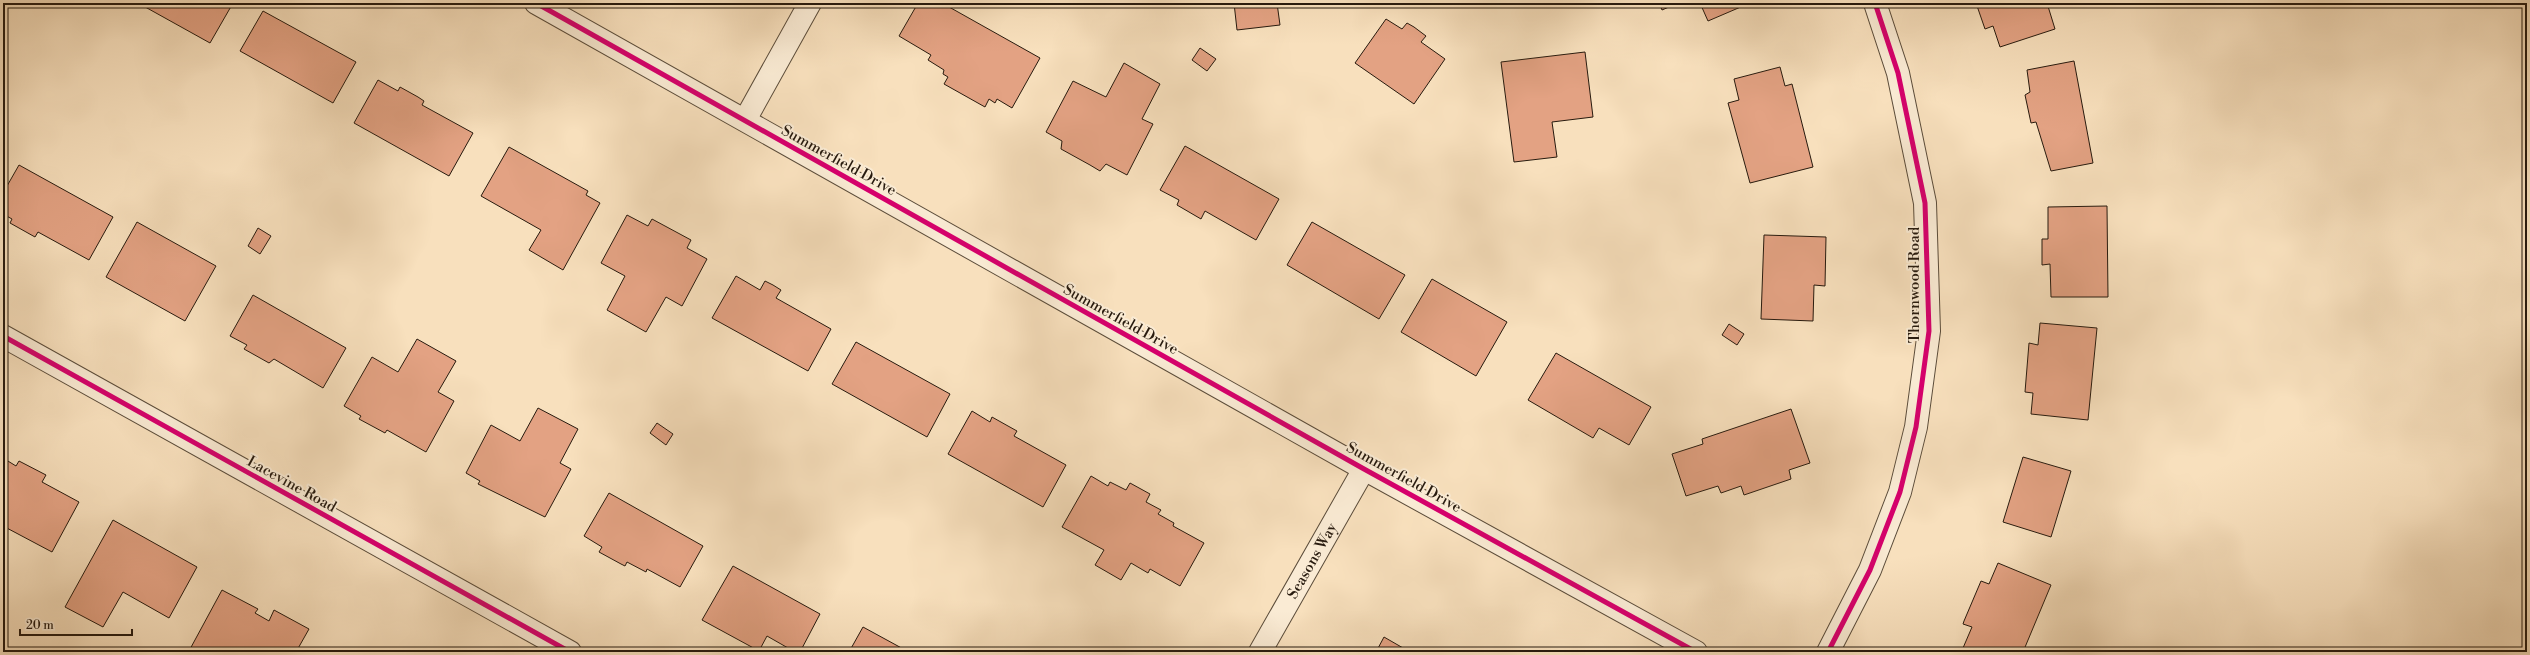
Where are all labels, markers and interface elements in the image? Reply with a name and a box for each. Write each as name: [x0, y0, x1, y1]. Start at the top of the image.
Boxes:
street label: Summerfield Drive: [778, 121, 900, 200]
street label: Thornwood Road: [1905, 226, 1924, 343]
street label: Summerfield Drive: [1060, 280, 1182, 359]
street label: Summerfield Drive: [1343, 438, 1465, 517]
street label: Lacevine Road: [244, 452, 340, 517]
street label: Seasons Way: [1283, 519, 1342, 603]
scale bar: [20, 611, 132, 637]
text: 20 m: [26, 618, 54, 633]

